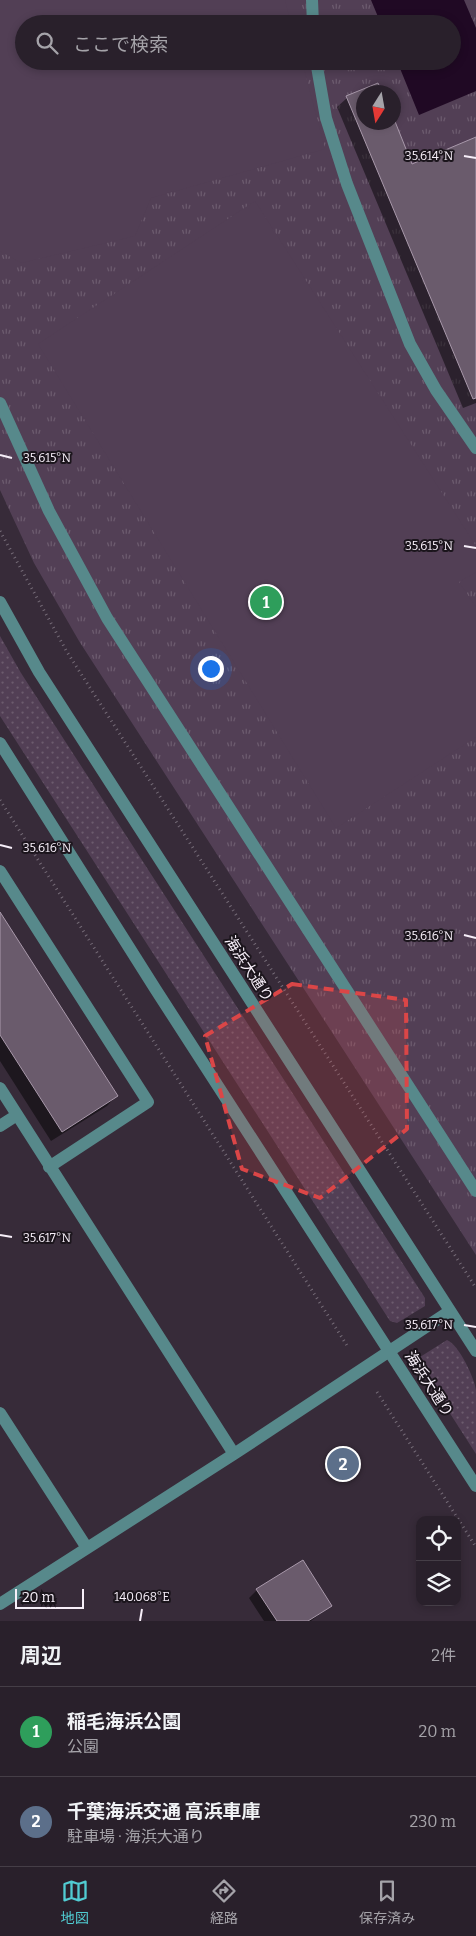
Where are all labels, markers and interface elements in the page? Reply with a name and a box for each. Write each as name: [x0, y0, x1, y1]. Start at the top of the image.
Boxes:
search box: [15, 15, 461, 70]
icon: search: [33, 29, 61, 57]
text: ここで検索: [73, 33, 168, 56]
north arrow: [356, 85, 401, 130]
text: 35.614°N: [405, 149, 454, 163]
text: 35.615°N: [23, 451, 72, 465]
text: 35.615°N: [405, 539, 454, 553]
pin: 1: [250, 583, 282, 621]
your location: [198, 656, 224, 682]
text: 35.616°N: [23, 841, 72, 855]
text: 35.616°N: [405, 929, 454, 943]
street label: 海浜大通り: [221, 933, 277, 1005]
text: 35.617°N: [23, 1231, 72, 1245]
text: 35.617°N: [405, 1318, 454, 1332]
street label: 海浜大通り: [401, 1348, 457, 1420]
pin: 2: [327, 1445, 359, 1483]
map controls: [416, 1516, 461, 1606]
button: locate: [416, 1516, 461, 1561]
button: layers: [416, 1561, 461, 1606]
scale bar: [15, 1586, 84, 1609]
text: 20 m: [22, 1589, 55, 1606]
text: 140.068°E: [114, 1590, 170, 1604]
text: 周辺: [20, 1643, 62, 1669]
text: 2件: [431, 1646, 456, 1665]
text: 稲毛海浜公園: [67, 1710, 181, 1733]
text: 1: [33, 1722, 39, 1741]
text: 20 m: [419, 1722, 456, 1741]
text: 公園: [67, 1737, 99, 1756]
text: 千葉海浜交通 高浜車庫: [67, 1800, 260, 1823]
text: 2: [31, 1812, 41, 1831]
text: 230 m: [409, 1812, 456, 1831]
text: 駐車場 · 海浜大通り: [67, 1827, 205, 1846]
tab: 地図: [61, 1877, 89, 1927]
tab: 経路: [210, 1877, 238, 1927]
tab: 保存済み: [359, 1877, 415, 1927]

